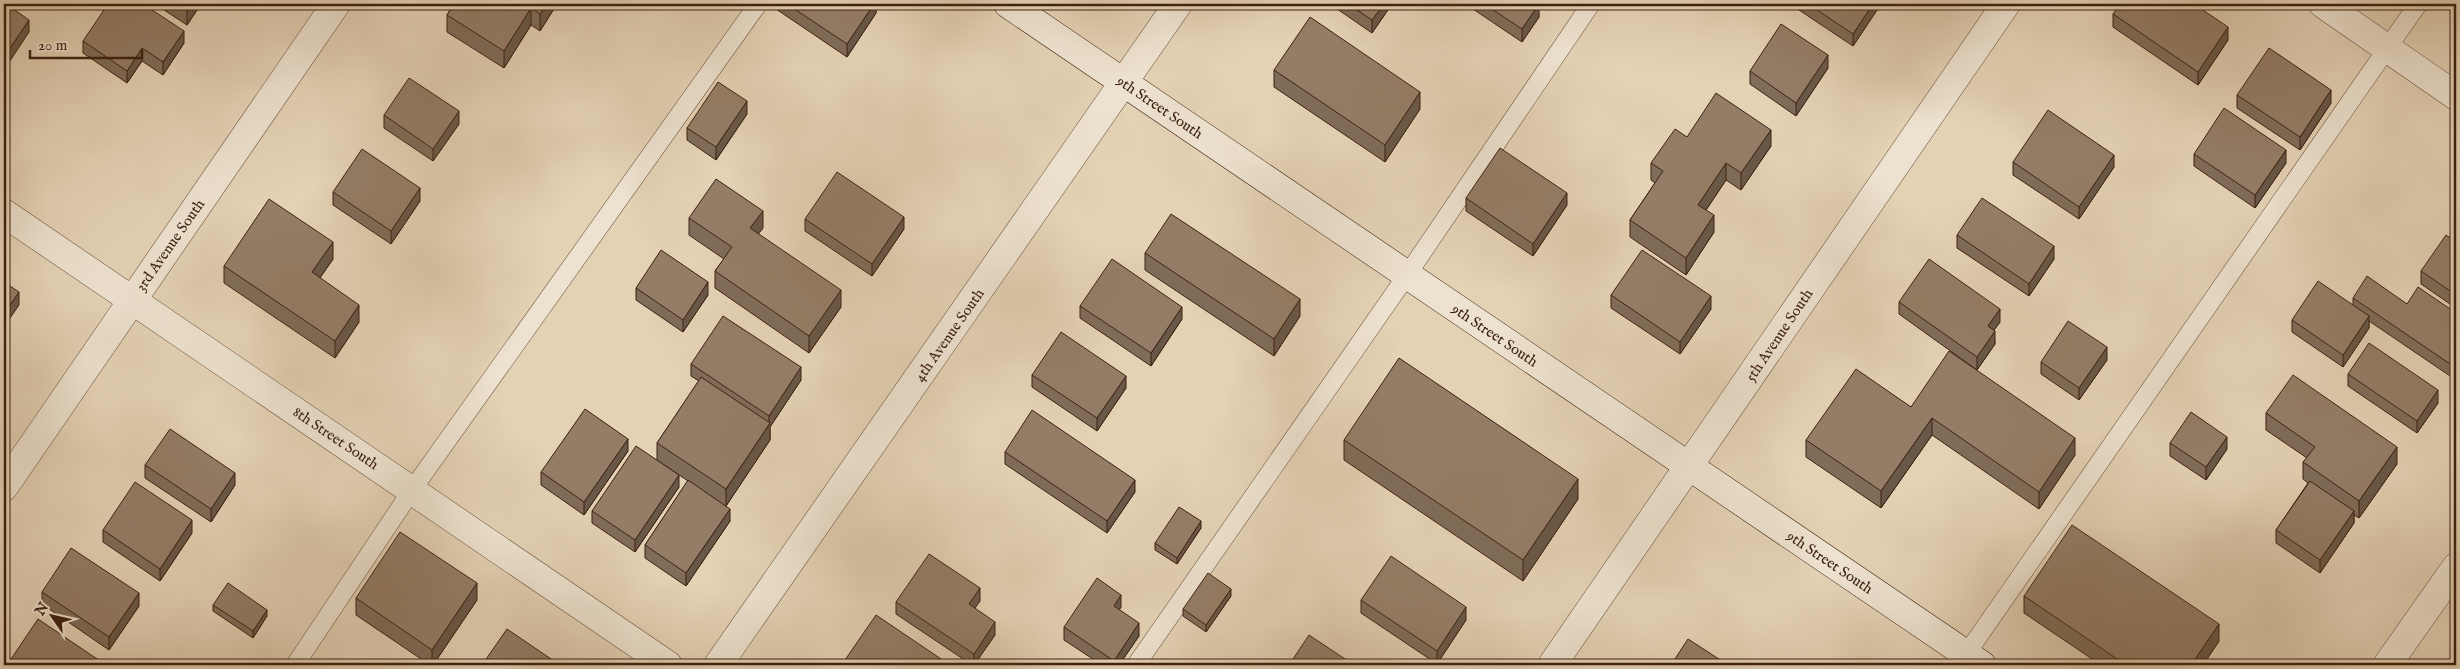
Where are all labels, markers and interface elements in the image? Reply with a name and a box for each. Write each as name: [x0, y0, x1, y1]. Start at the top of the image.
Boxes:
scale bar: [30, 28, 142, 60]
text: 20 m: [38, 36, 68, 55]
street label: 9th Street South: [1112, 71, 1207, 143]
street label: 3rd Avenue South: [132, 196, 209, 295]
street label: 4th Avenue South: [910, 285, 989, 386]
street label: 5th Avenue South: [1741, 285, 1817, 385]
street label: 9th Street South: [1447, 299, 1542, 371]
street label: 8th Street South: [289, 403, 382, 474]
street label: 9th Street South: [1782, 526, 1877, 598]
north arrow: [28, 592, 78, 642]
text: N: [31, 599, 53, 620]

